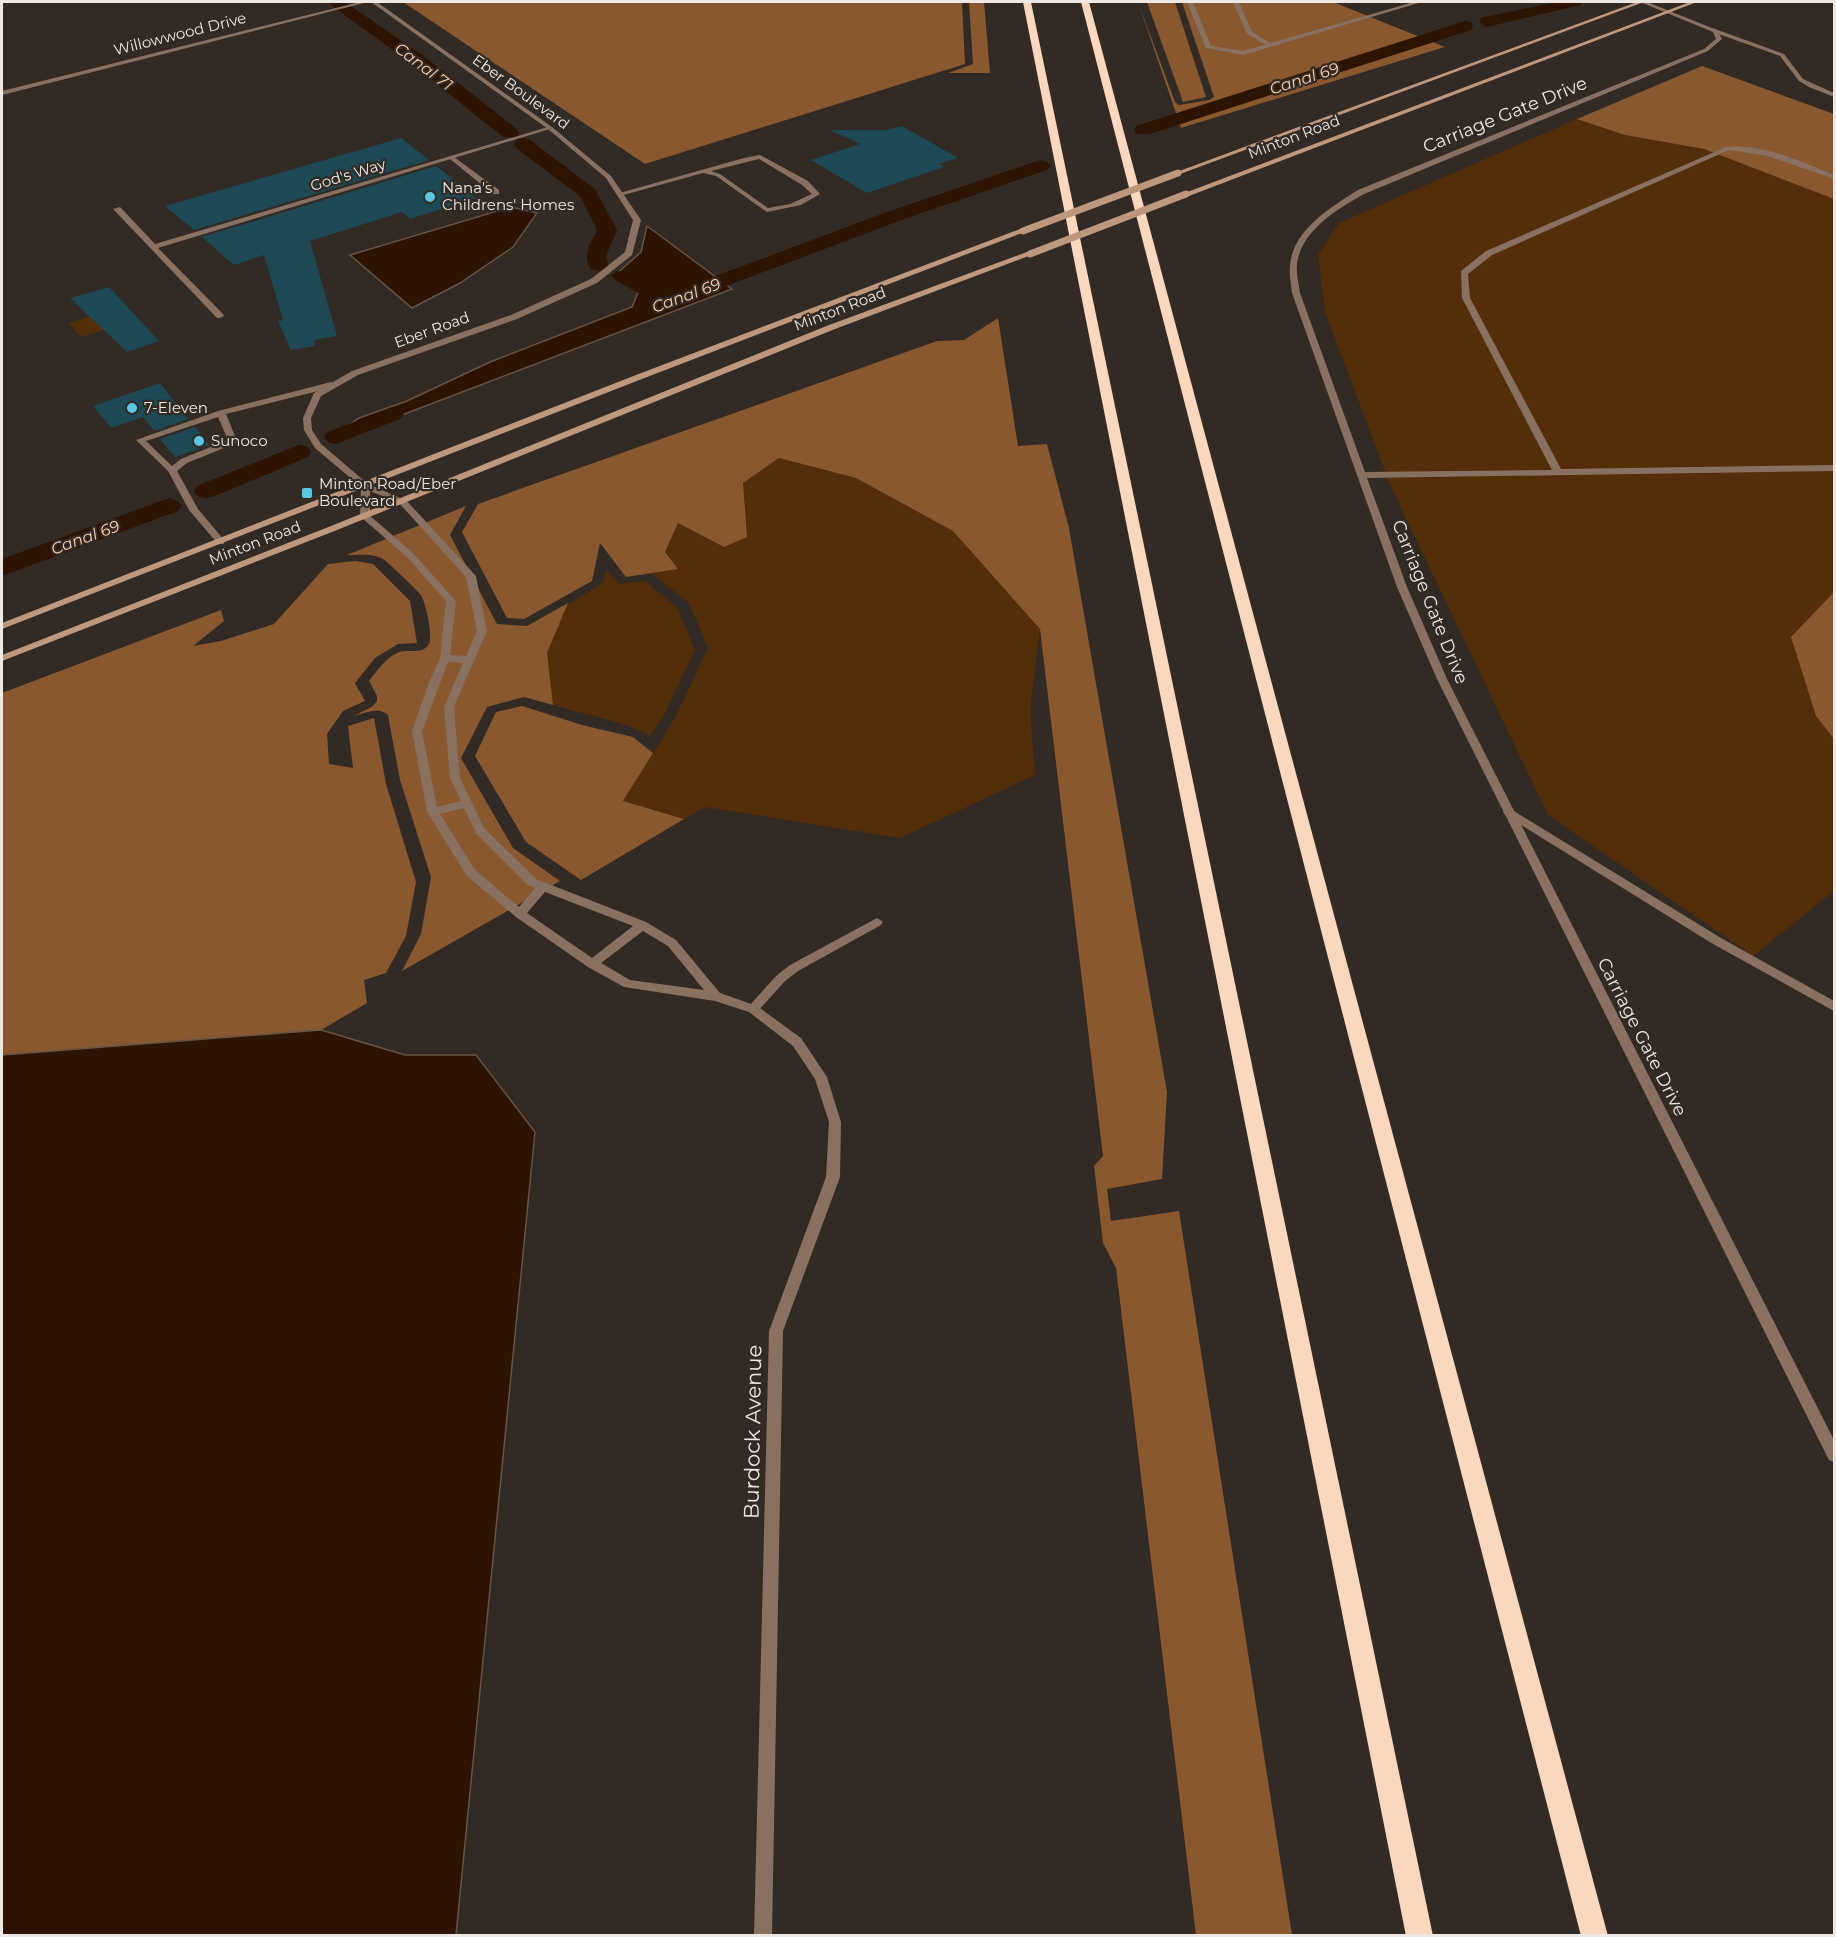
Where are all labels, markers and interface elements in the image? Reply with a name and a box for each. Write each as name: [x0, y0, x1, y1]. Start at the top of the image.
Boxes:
street label: Willowwood Drive: [112, 8, 248, 59]
water label: Canal 71: [391, 38, 457, 94]
street label: Eber Boulevard: [469, 50, 574, 133]
water label: Canal 69: [1267, 58, 1341, 99]
street label: Carriage Gate Drive: [1420, 72, 1590, 158]
street label: Minton Road: [1245, 110, 1343, 163]
street label: God's Way: [308, 154, 389, 195]
place label: Nana's Childrens' Homes: [442, 178, 574, 214]
marker: Nana's Childrens' Homes: [423, 190, 437, 204]
water label: Canal 69: [649, 274, 723, 317]
street label: Minton Road: [791, 282, 889, 335]
street label: Eber Road: [392, 307, 472, 352]
place label: 7-Eleven: [144, 398, 208, 417]
marker: 7-Eleven: [125, 401, 139, 415]
place label: Sunoco: [211, 431, 268, 450]
marker: Sunoco: [192, 434, 206, 448]
place label: Minton Road/Eber Boulevard: [319, 474, 456, 510]
marker: Minton Road/Eber Boulevard: [300, 486, 314, 500]
water label: Canal 69: [48, 516, 122, 559]
street label: Minton Road: [206, 516, 304, 569]
street label: Carriage Gate Drive: [1387, 517, 1473, 687]
street label: Carriage Gate Drive: [1592, 954, 1692, 1120]
street label: Burdock Avenue: [738, 1345, 767, 1519]

